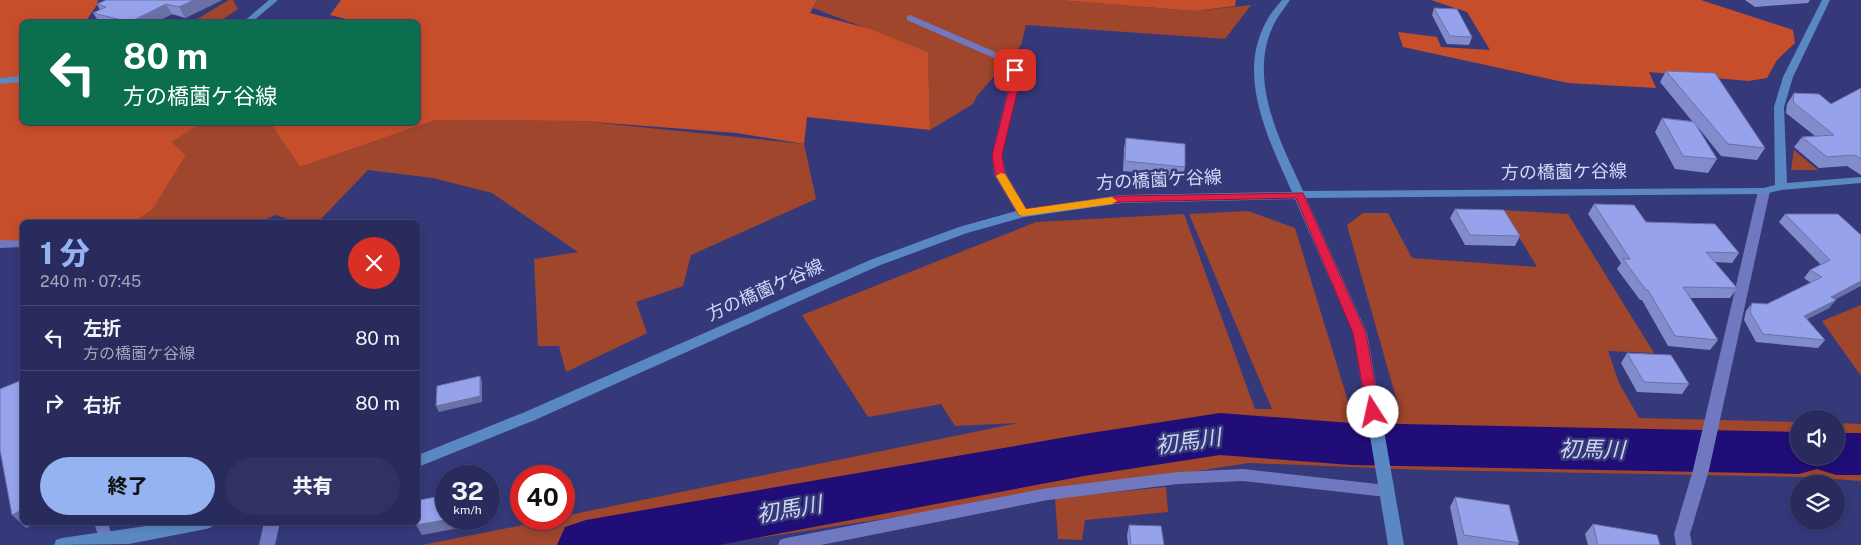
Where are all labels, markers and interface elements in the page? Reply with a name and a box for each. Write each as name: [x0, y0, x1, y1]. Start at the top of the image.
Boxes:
text: 80 m: [123, 36, 208, 77]
icon: left: [40, 40, 105, 105]
pin: [994, 49, 1036, 91]
icon: arrive: [1001, 56, 1029, 84]
text: 方の橋薗ケ谷線: [123, 83, 277, 109]
street label: 方の橋薗ケ谷線: [1501, 160, 1627, 183]
street label: 方の橋薗ケ谷線: [1096, 166, 1222, 193]
text: 1 分: [40, 235, 90, 271]
button: close: [348, 237, 400, 289]
street label: 方の橋薗ケ谷線: [703, 254, 827, 325]
text: 240 m · 07:45: [40, 272, 141, 291]
text: 左折: [83, 317, 121, 339]
icon: left: [40, 324, 68, 352]
text: 80 m: [355, 327, 400, 349]
text: 方の橋薗ケ谷線: [83, 344, 195, 363]
position arrow: [1346, 385, 1398, 437]
icon: right: [40, 389, 68, 417]
text: 80 m: [355, 392, 400, 414]
text: 右折: [83, 394, 121, 416]
map controls: [1790, 410, 1845, 530]
button: sound: [1790, 410, 1845, 465]
water label: 初馬川: [1154, 423, 1224, 458]
water label: 初馬川: [1559, 435, 1627, 463]
button: 終了: [40, 457, 215, 515]
button: 共有: [225, 457, 400, 515]
speed limit sign: 40: [510, 465, 575, 530]
button: layers: [1790, 475, 1845, 530]
text: 32: [451, 476, 484, 506]
water label: 初馬川: [754, 490, 826, 528]
text: km/h: [453, 503, 482, 517]

